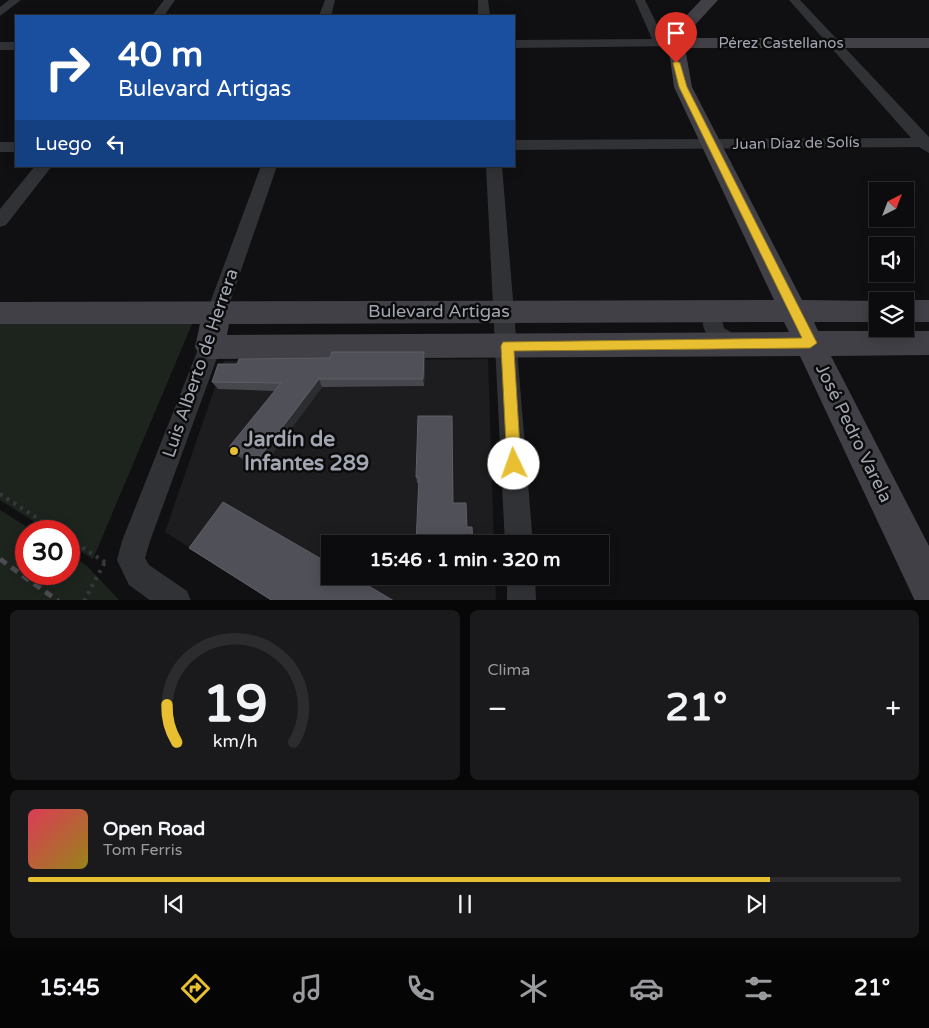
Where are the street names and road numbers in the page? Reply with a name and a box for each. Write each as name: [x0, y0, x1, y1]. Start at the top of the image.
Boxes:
street label: Pérez Castellanos: [718, 34, 844, 52]
street label: Juan Díaz de Solís: [732, 133, 860, 153]
street label: Luis Alberto de Herrera: [157, 266, 243, 460]
street label: Bulevard Artigas: [368, 300, 510, 322]
street label: José Pedro Varela: [811, 360, 897, 506]

